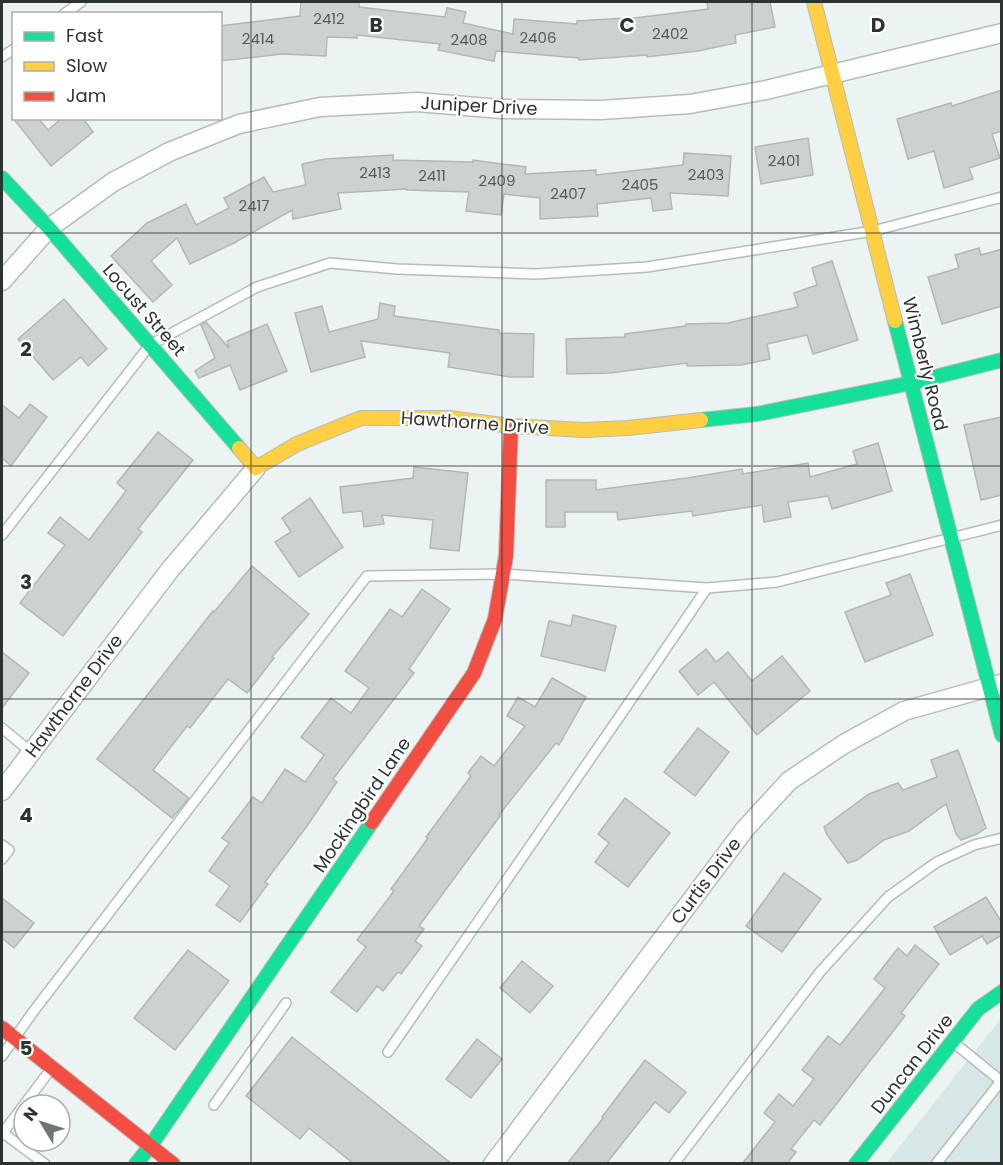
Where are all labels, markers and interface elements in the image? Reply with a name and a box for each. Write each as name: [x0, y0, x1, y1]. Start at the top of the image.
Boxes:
house number: 2412: [313, 8, 345, 29]
text: B: [369, 11, 383, 39]
text: C: [619, 11, 635, 39]
text: D: [871, 11, 885, 39]
legend: [12, 12, 222, 120]
text: Fast: [66, 23, 103, 48]
house number: 2402: [652, 23, 688, 44]
house number: 2406: [519, 27, 557, 48]
house number: 2414: [242, 28, 274, 49]
house number: 2408: [451, 29, 487, 50]
text: Slow: [66, 53, 108, 78]
text: Jam: [66, 83, 106, 108]
street label: Juniper Drive: [420, 90, 538, 121]
house number: 2401: [768, 150, 800, 171]
house number: 2413: [359, 162, 391, 183]
house number: 2403: [688, 164, 724, 185]
house number: 2411: [418, 165, 446, 186]
house number: 2409: [479, 170, 515, 191]
house number: 2405: [622, 174, 658, 195]
house number: 2407: [550, 183, 586, 204]
house number: 2417: [238, 195, 270, 216]
street label: Locust Street: [97, 258, 192, 361]
street label: Wimberly Road: [897, 295, 954, 433]
text: 2: [20, 335, 32, 363]
street label: Hawthorne Drive: [400, 405, 550, 440]
text: 3: [20, 568, 32, 596]
street label: Hawthorne Drive: [19, 629, 128, 762]
street label: Mockingbird Lane: [307, 732, 416, 877]
text: 4: [19, 801, 33, 829]
street label: Curtis Drive: [665, 832, 746, 929]
street label: Duncan Drive: [865, 1009, 958, 1119]
text: 5: [20, 1034, 33, 1062]
north arrow: [12, 1093, 72, 1153]
text: N: [18, 1102, 43, 1126]

